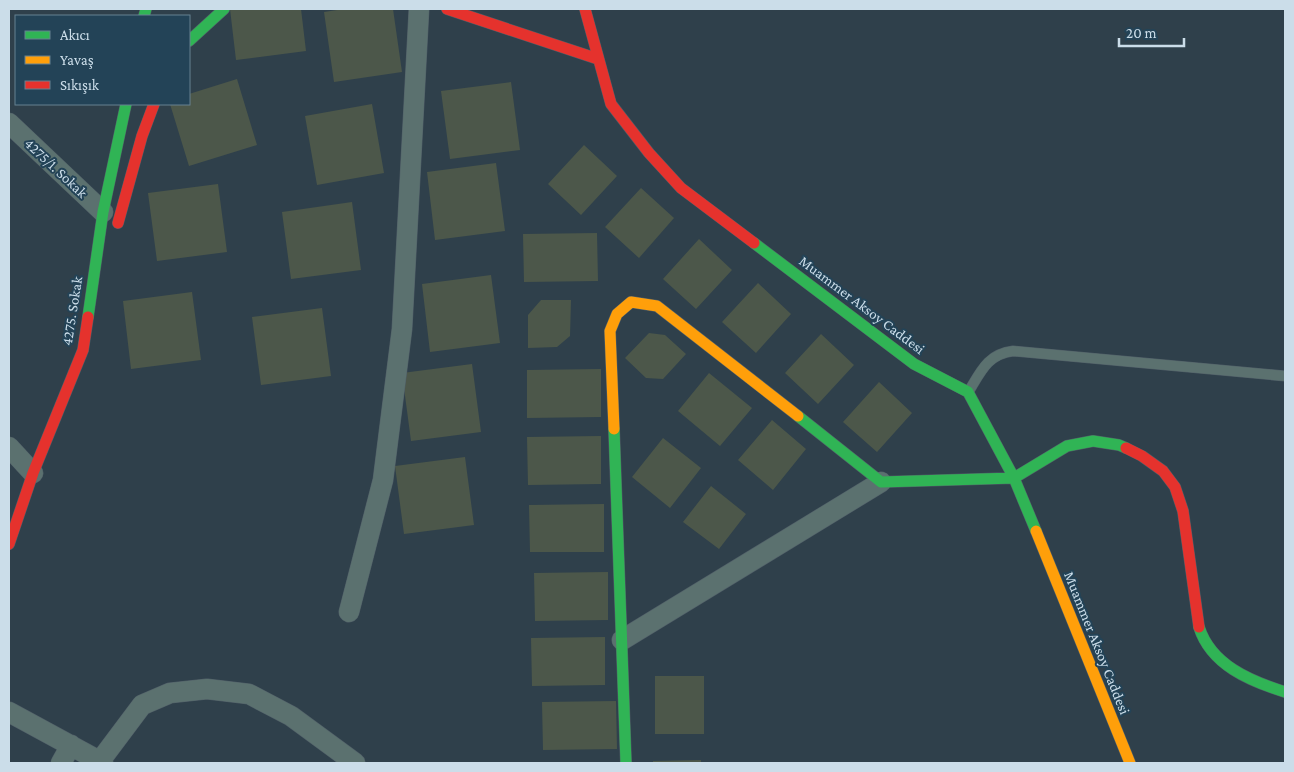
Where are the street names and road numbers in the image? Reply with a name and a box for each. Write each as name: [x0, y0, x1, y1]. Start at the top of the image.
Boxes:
street label: 4275/1. Sokak: [21, 135, 91, 202]
street label: Muammer Aksoy Caddesi: [796, 253, 928, 358]
street label: 4275. Sokak: [59, 274, 86, 347]
street label: Muammer Aksoy Caddesi: [1060, 569, 1133, 717]

